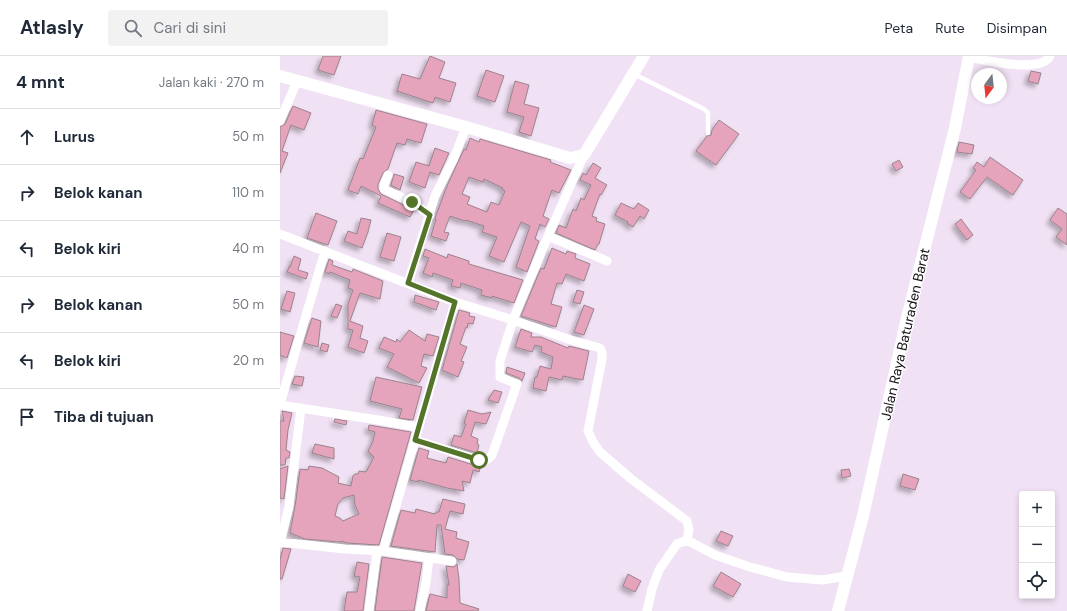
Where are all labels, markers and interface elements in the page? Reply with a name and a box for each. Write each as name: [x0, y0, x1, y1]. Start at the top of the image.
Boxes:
search box: [108, 10, 388, 46]
text: Atlasly: [20, 15, 84, 40]
icon: search: [122, 17, 144, 39]
text: Cari di sini: [154, 18, 226, 38]
text: Peta: [885, 19, 913, 37]
text: Rute: [935, 19, 965, 37]
text: Disimpan: [987, 19, 1047, 37]
north arrow: [971, 68, 1007, 104]
text: 4 mnt: [16, 71, 65, 93]
text: Jalan kaki · 270 m: [159, 74, 264, 91]
icon: ahead: [16, 126, 38, 148]
text: Lurus: [54, 127, 95, 147]
text: 50 m: [232, 128, 264, 145]
icon: right: [16, 182, 38, 204]
text: Belok kanan: [54, 183, 142, 203]
text: 110 m: [232, 184, 264, 201]
route end: [403, 193, 421, 211]
icon: left: [16, 238, 38, 260]
text: Belok kiri: [54, 239, 121, 259]
text: 40 m: [232, 240, 264, 257]
street label: Jalan Raya Baturaden Barat: [876, 246, 934, 422]
icon: right: [16, 294, 38, 316]
text: Belok kanan: [54, 295, 142, 315]
text: 50 m: [232, 296, 264, 313]
icon: left: [16, 350, 38, 372]
text: Belok kiri: [54, 351, 121, 371]
text: 20 m: [233, 352, 264, 369]
icon: arrive: [16, 406, 38, 428]
text: Tiba di tujuan: [54, 407, 154, 427]
route start: [470, 451, 488, 469]
map controls: [1019, 491, 1055, 599]
button: +: [1019, 491, 1055, 527]
button: −: [1019, 527, 1055, 563]
button: locate: [1019, 563, 1055, 599]

